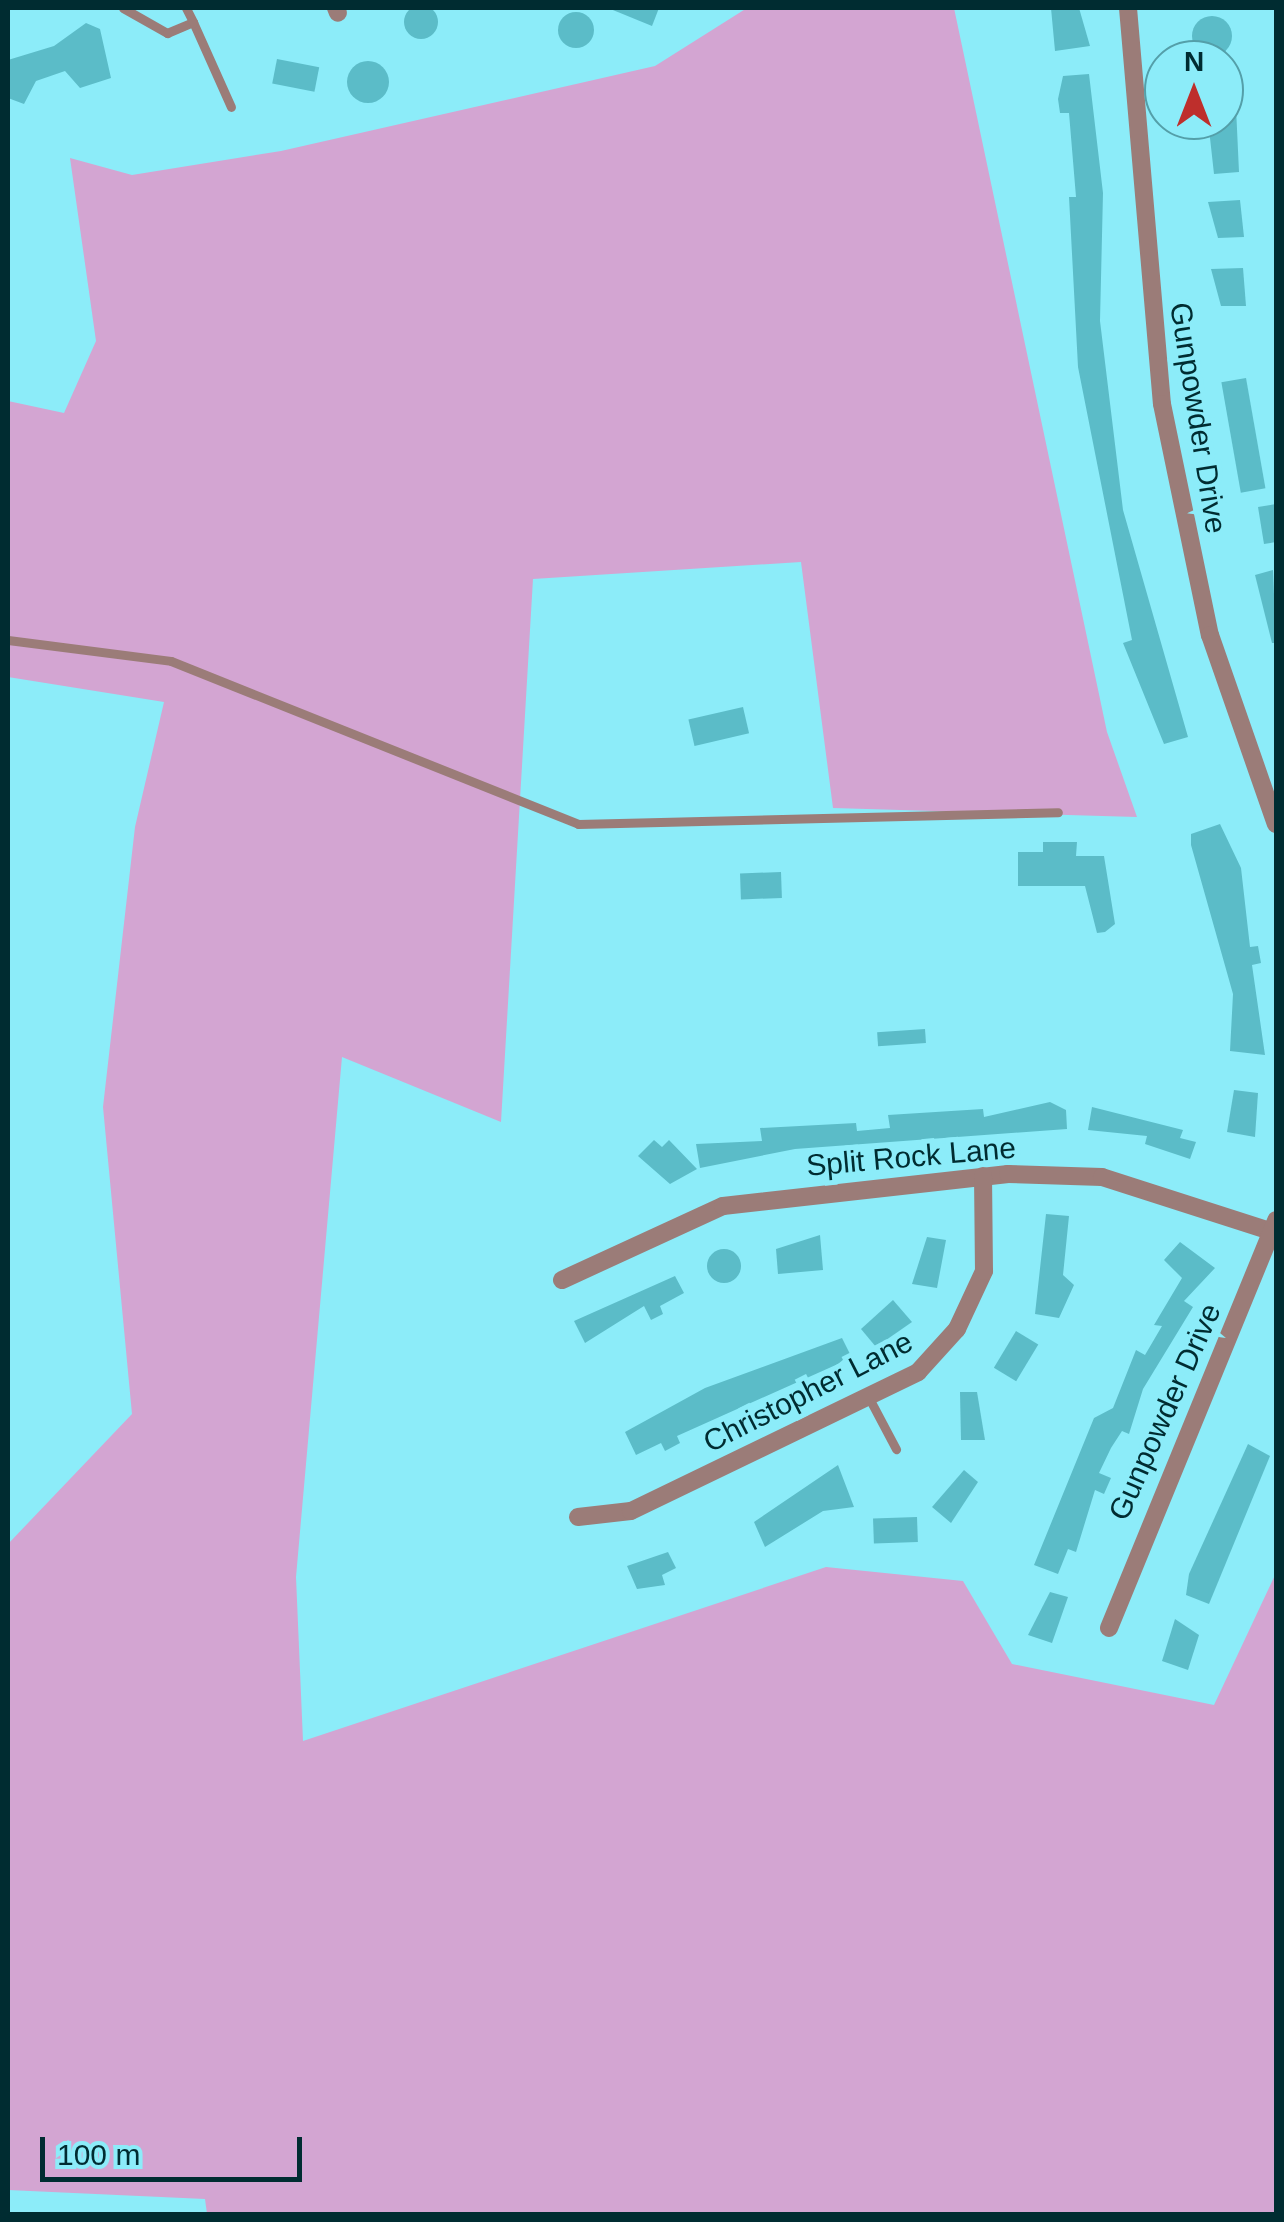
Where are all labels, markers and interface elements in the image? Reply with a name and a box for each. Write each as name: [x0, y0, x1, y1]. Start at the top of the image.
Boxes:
north arrow: [1144, 40, 1244, 140]
text: N: [1184, 46, 1204, 77]
street label: Gunpowder Drive: [1162, 300, 1234, 536]
street label: Split Rock Lane: [805, 1130, 1017, 1184]
street label: Gunpowder Drive: [1101, 1298, 1229, 1526]
street label: Christopher Lane: [697, 1324, 919, 1460]
scale bar: [45, 2117, 308, 2179]
text: 100 m: [57, 2138, 140, 2171]

